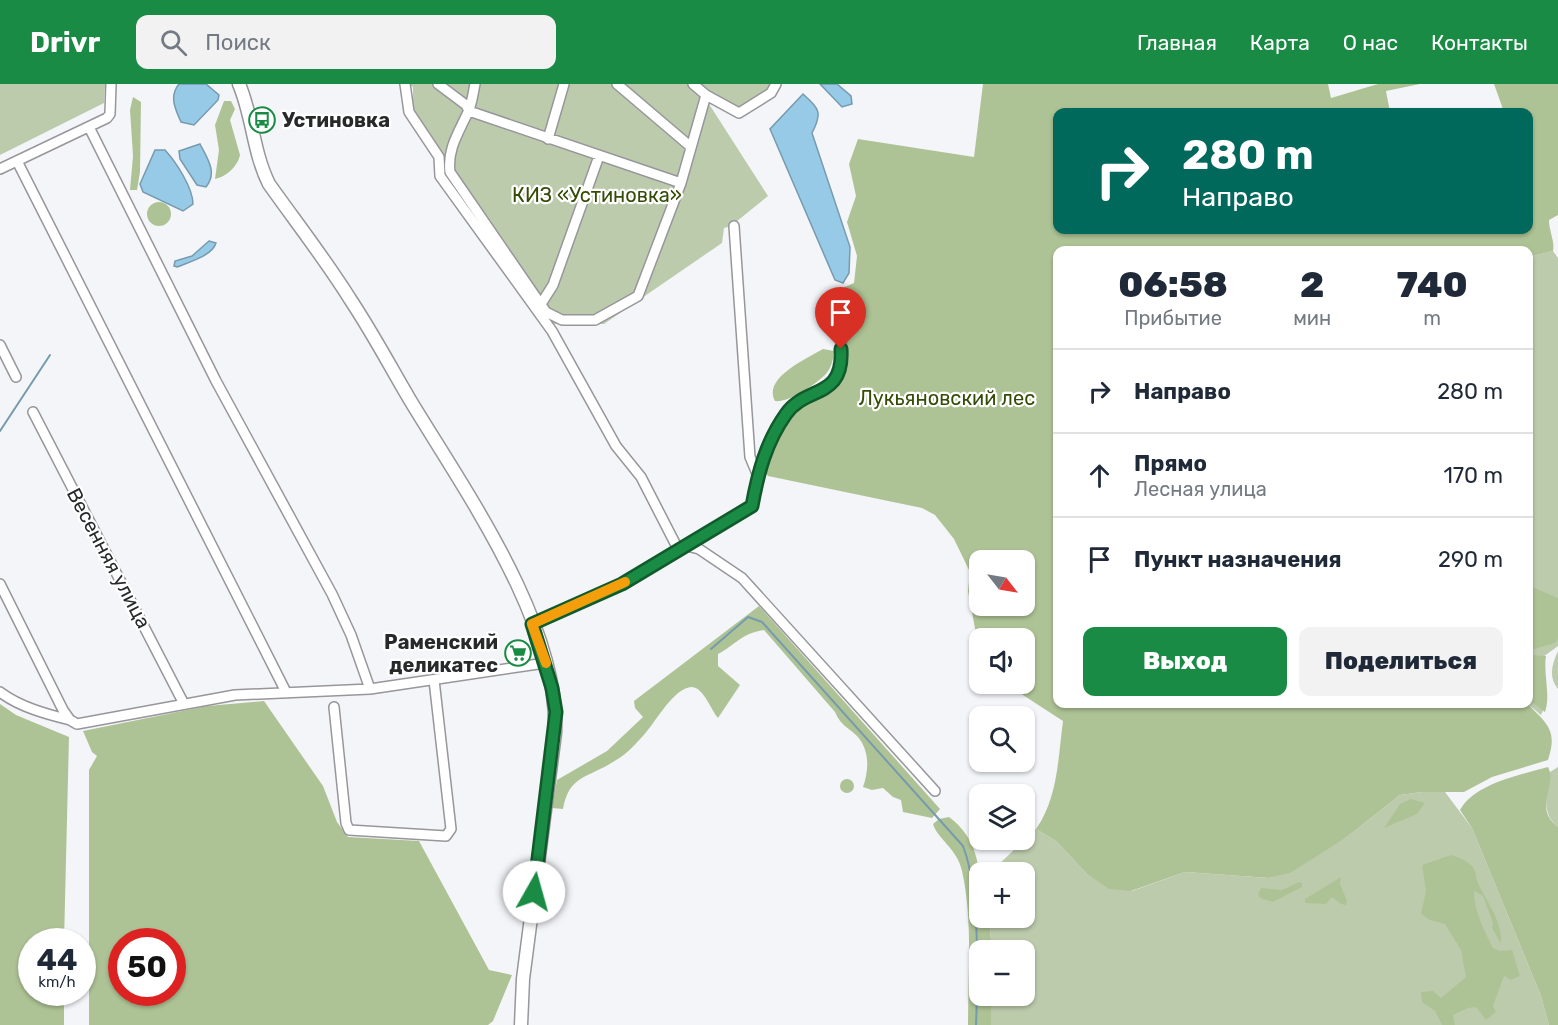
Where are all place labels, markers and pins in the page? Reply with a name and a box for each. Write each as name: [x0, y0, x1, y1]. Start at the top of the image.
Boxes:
bus stop icon: Устиновка: [247, 105, 277, 135]
place label: Устиновка: [282, 108, 390, 132]
pin: [815, 287, 866, 349]
place label: Раменский деликатес: [384, 630, 498, 677]
supermarket icon: Раменский деликатес: [503, 638, 533, 668]

